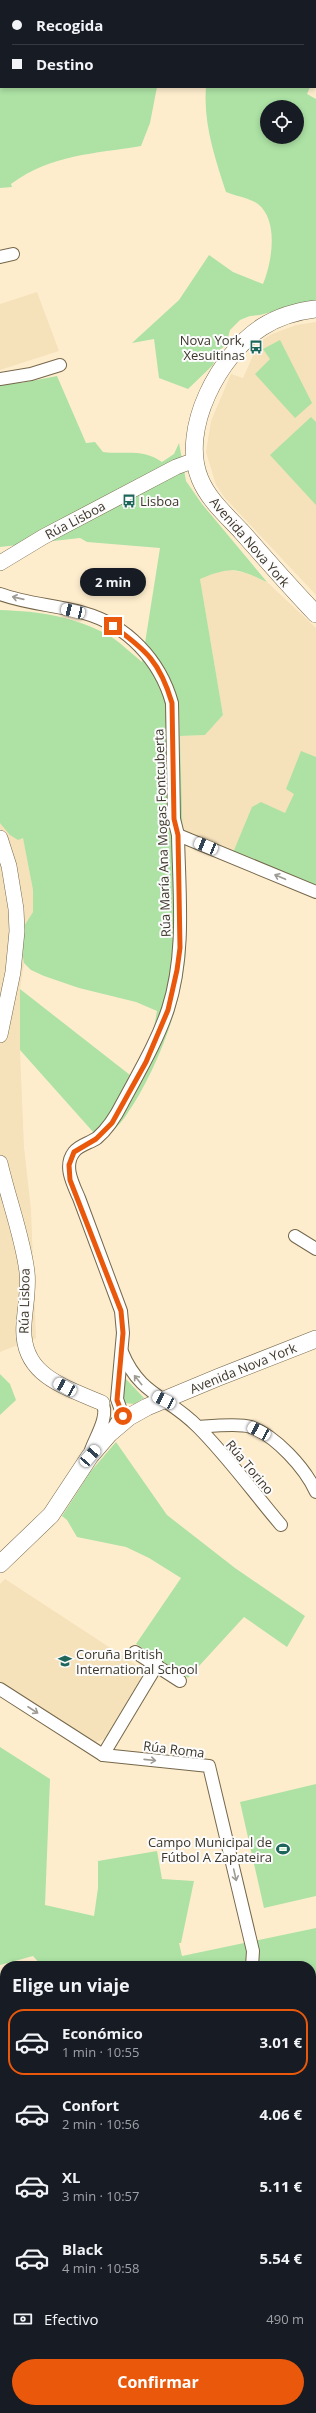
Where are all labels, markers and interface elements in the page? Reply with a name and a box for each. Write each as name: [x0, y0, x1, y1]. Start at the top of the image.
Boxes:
text: Recogida: [36, 15, 103, 35]
text: Destino: [36, 54, 94, 74]
map controls: [260, 100, 304, 144]
button: locate: [260, 100, 304, 144]
place label: Nova York, Xesuitinas: [180, 331, 245, 364]
bus stop icon: Nova York, Xesuitinas: [248, 339, 264, 355]
place label: Lisboa: [140, 492, 179, 510]
bus stop icon: Lisboa: [121, 493, 137, 509]
street label: Avenida Nova York: [206, 493, 294, 591]
street label: Rúa Lisboa: [42, 497, 108, 543]
callout: 2 min: [80, 568, 146, 596]
text: 2 min: [95, 573, 131, 591]
one-way arrow: [12, 594, 25, 602]
car: [60, 602, 86, 620]
route end: [104, 617, 122, 635]
street label: Rúa María Ana Mogas Fontcuberta: [149, 728, 175, 938]
car: [193, 836, 219, 856]
one-way arrow: [274, 873, 286, 880]
street label: Rúa Lisboa: [14, 1268, 34, 1334]
street label: Avenida Nova York: [187, 1338, 299, 1398]
one-way arrow: [134, 1375, 143, 1385]
car: [52, 1376, 78, 1398]
car: [151, 1389, 177, 1411]
route start: [114, 1407, 132, 1425]
car: [246, 1420, 272, 1442]
street label: Rúa Torino: [222, 1436, 278, 1498]
car: [78, 1443, 102, 1469]
place label: Coruña British International School: [76, 1645, 198, 1678]
school or university icon: Coruña British International School: [57, 1653, 73, 1669]
one-way arrow: [27, 1707, 39, 1715]
street label: Rúa Roma: [142, 1736, 206, 1762]
one-way arrow: [143, 1756, 156, 1763]
place label: Campo Municipal de Fútbol A Zapateira: [148, 1833, 272, 1866]
sports icon: Campo Municipal de Fútbol A Zapateira: [275, 1841, 291, 1857]
one-way arrow: [231, 1869, 239, 1882]
text: Elige un viaje: [12, 1973, 130, 1997]
text: Económico: [62, 2023, 143, 2043]
icon: car: [14, 2024, 50, 2060]
text: 3.01 €: [260, 2032, 302, 2052]
text: 1 min · 10:55: [62, 2043, 139, 2061]
text: Confort: [62, 2095, 119, 2115]
icon: car: [14, 2096, 50, 2132]
text: 4.06 €: [260, 2104, 302, 2124]
text: 2 min · 10:56: [62, 2115, 139, 2133]
text: XL: [62, 2167, 80, 2187]
icon: car: [14, 2168, 50, 2204]
text: 5.11 €: [260, 2176, 302, 2196]
text: 3 min · 10:57: [62, 2187, 139, 2205]
text: Black: [62, 2239, 103, 2259]
icon: car: [14, 2240, 50, 2276]
text: 5.54 €: [260, 2248, 302, 2268]
text: 4 min · 10:58: [62, 2259, 139, 2277]
icon: cash: [12, 2308, 34, 2330]
text: Efectivo: [44, 2309, 99, 2329]
text: 490 m: [266, 2310, 304, 2328]
button: Confirmar: [12, 2359, 304, 2405]

